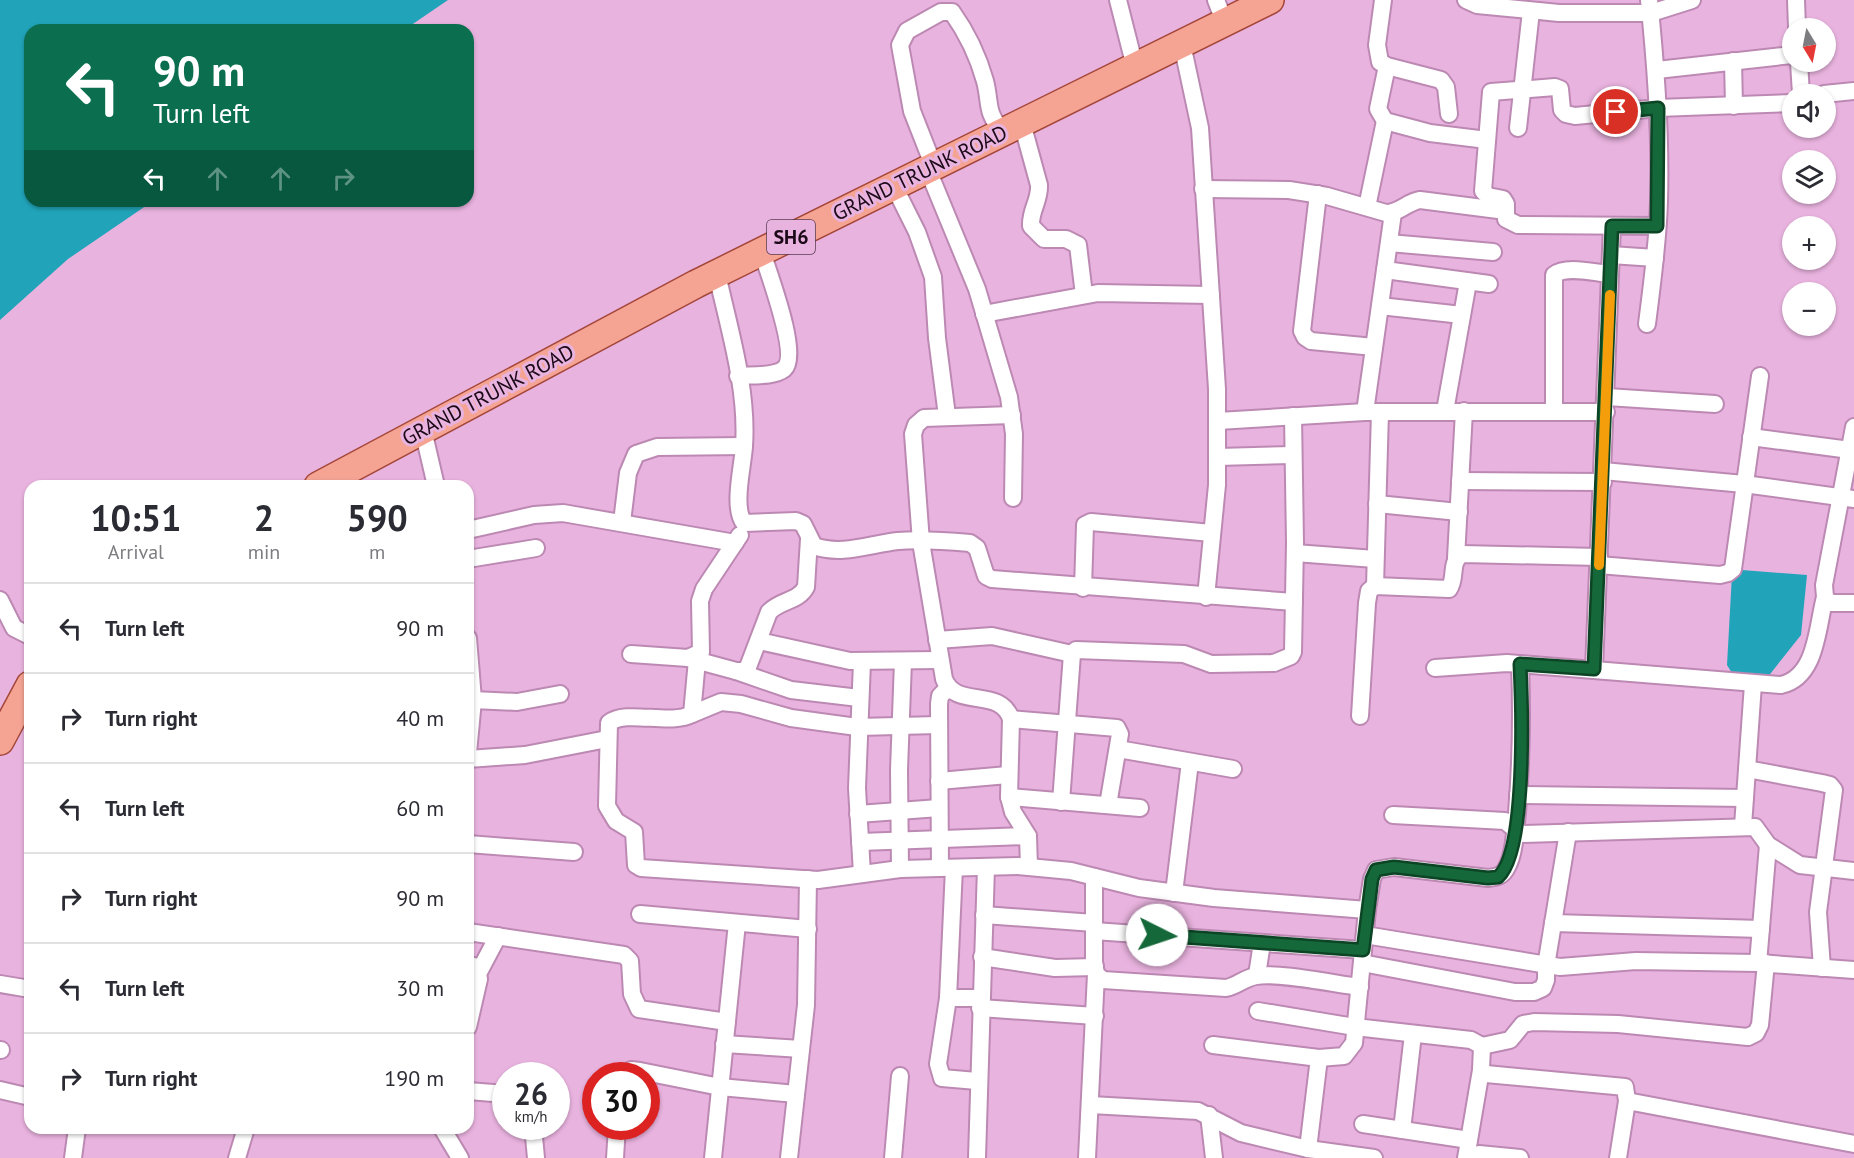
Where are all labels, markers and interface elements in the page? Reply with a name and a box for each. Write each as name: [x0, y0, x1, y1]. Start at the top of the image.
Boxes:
north arrow: [1782, 18, 1836, 72]
map controls: [1782, 18, 1836, 336]
text: 90 m: [153, 43, 245, 98]
icon: left: [54, 48, 132, 126]
button: sound: [1782, 84, 1836, 138]
pin: [1590, 86, 1641, 137]
icon: arrive: [1599, 95, 1632, 128]
text: Turn left: [153, 96, 250, 130]
street label: GRAND TRUNK ROAD: [828, 119, 1012, 227]
button: layers: [1782, 150, 1836, 204]
icon: left: [138, 162, 171, 195]
icon: ahead: [201, 162, 234, 195]
icon: ahead: [264, 162, 297, 195]
icon: right: [327, 162, 360, 195]
button: +: [1782, 216, 1836, 270]
road number: SH6: [767, 220, 815, 254]
button: −: [1782, 282, 1836, 336]
street label: GRAND TRUNK ROAD: [397, 338, 578, 451]
text: 10:51: [90, 494, 182, 541]
text: 2: [254, 494, 274, 541]
text: 590: [347, 494, 408, 541]
text: Arrival: [108, 539, 164, 565]
text: min: [248, 539, 280, 565]
text: m: [369, 539, 385, 565]
icon: left: [54, 612, 87, 645]
text: Turn left: [105, 614, 185, 642]
text: 90 m: [396, 614, 444, 642]
icon: right: [54, 702, 87, 735]
text: Turn right: [105, 704, 197, 732]
text: 40 m: [396, 704, 444, 732]
icon: left: [54, 792, 87, 825]
text: Turn left: [105, 794, 185, 822]
text: 60 m: [396, 794, 444, 822]
icon: right: [54, 882, 87, 915]
text: Turn right: [105, 884, 197, 912]
text: 90 m: [396, 884, 444, 912]
position arrow: [1125, 903, 1189, 967]
icon: left: [54, 972, 87, 1005]
text: Turn left: [105, 974, 185, 1002]
text: 30 m: [396, 974, 444, 1002]
icon: right: [54, 1062, 87, 1095]
speed limit sign: 30: [582, 1062, 660, 1140]
text: Turn right: [105, 1064, 197, 1092]
text: 190 m: [384, 1064, 444, 1092]
text: 26: [514, 1074, 548, 1113]
text: km/h: [515, 1107, 547, 1126]

